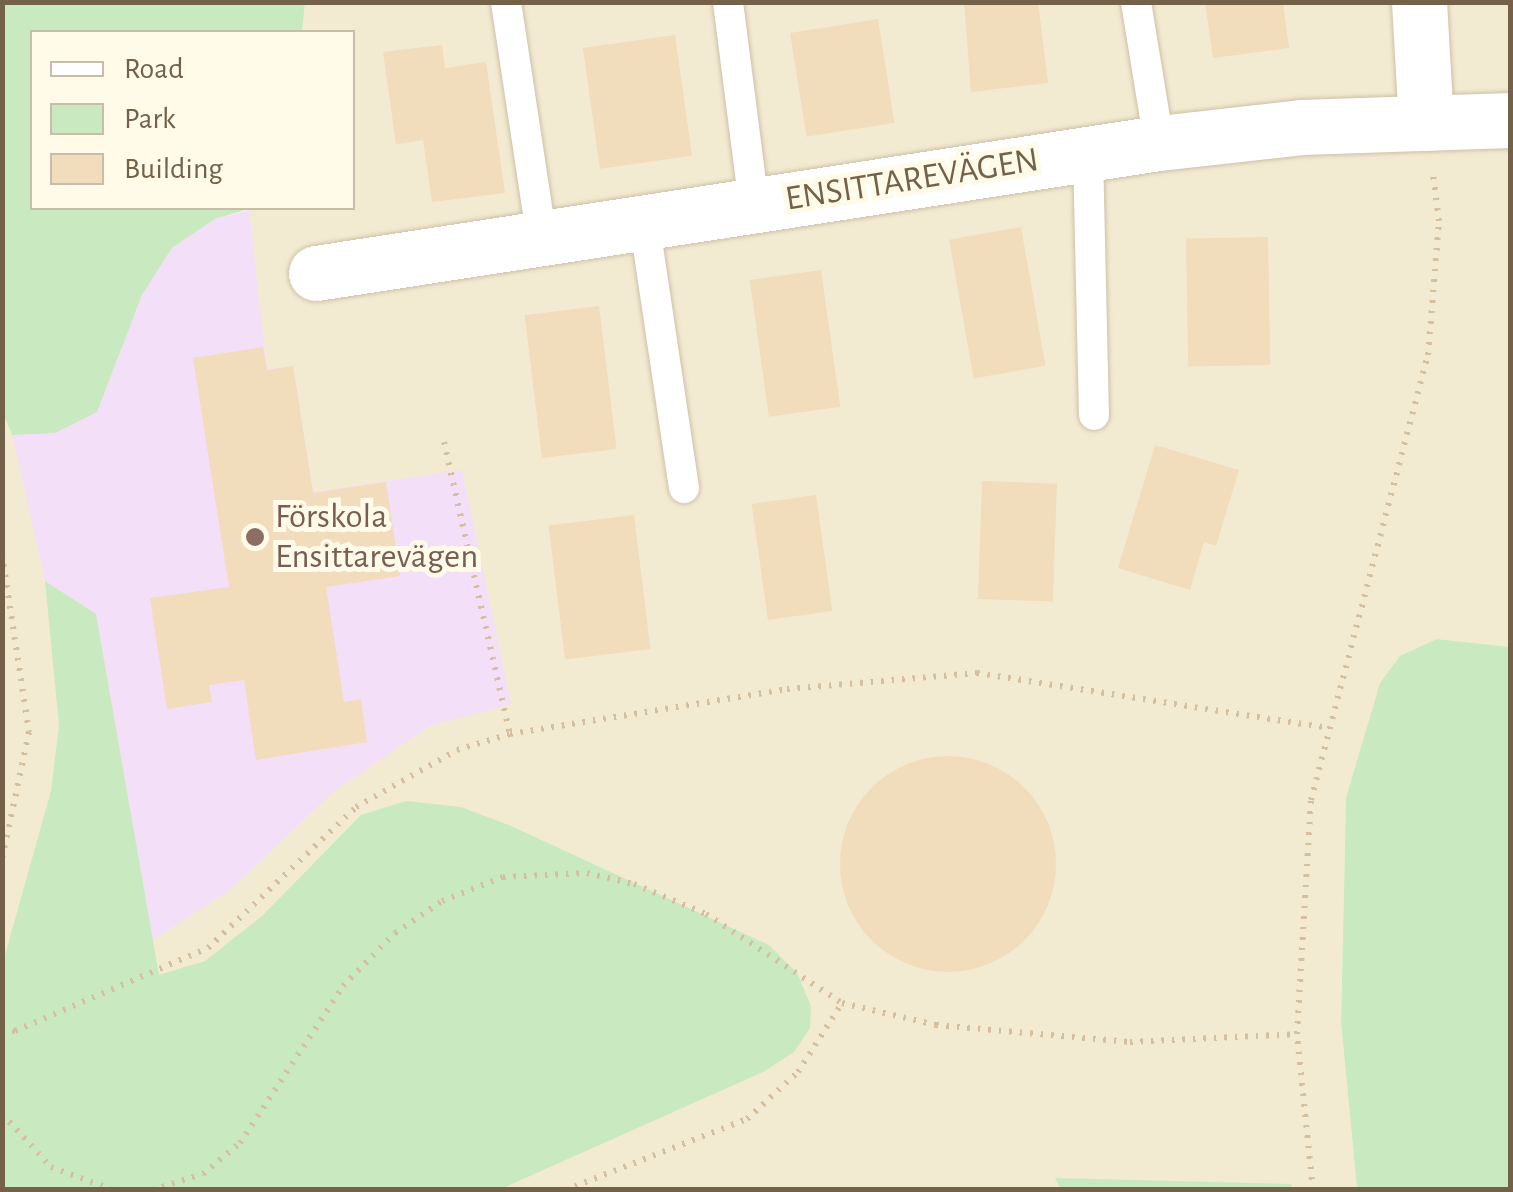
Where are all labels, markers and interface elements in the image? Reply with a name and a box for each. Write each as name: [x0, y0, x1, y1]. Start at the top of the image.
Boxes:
legend: [30, 30, 355, 210]
text: Road: [124, 54, 184, 84]
text: Park: [124, 104, 176, 134]
street label: ENSITTAREVÄGEN: [783, 139, 1041, 221]
text: Building: [124, 154, 223, 184]
place label: Förskola Ensittarevägen: [275, 496, 478, 578]
marker: Förskola Ensittarevägen: [244, 526, 266, 548]

